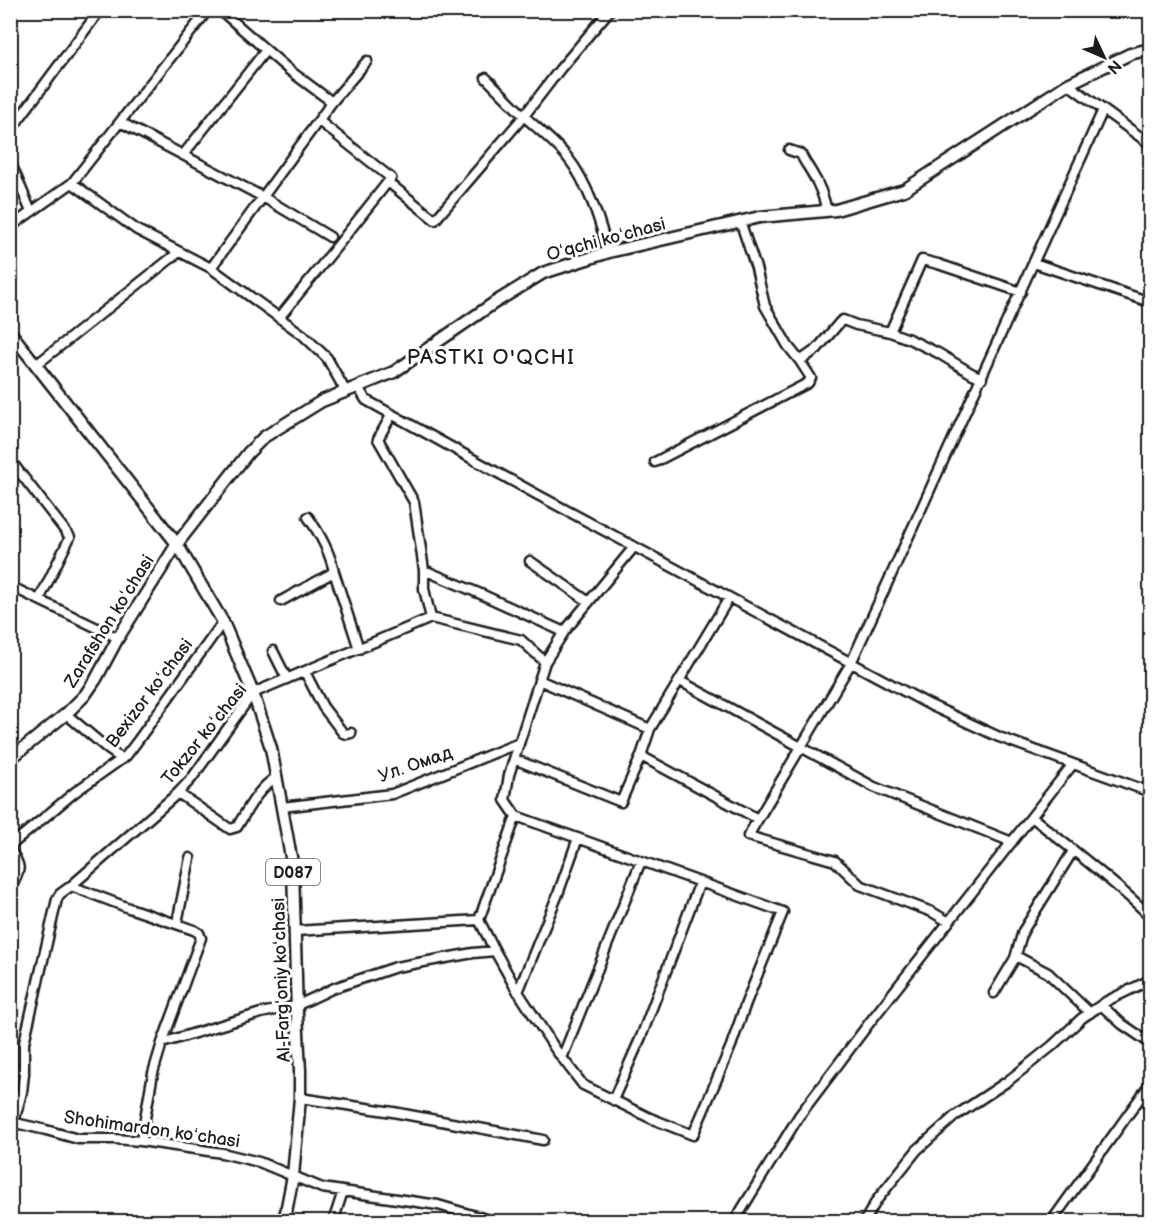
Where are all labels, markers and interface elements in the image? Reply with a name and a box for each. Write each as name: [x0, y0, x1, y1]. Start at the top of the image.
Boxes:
north arrow: [1074, 27, 1134, 87]
text: N: [1103, 55, 1125, 77]
street label: Oʻqchi koʻchasi: [544, 214, 668, 265]
district label: PASTKI O'QCHI: [407, 345, 575, 370]
street label: Zarafshon koʻchasi: [60, 551, 159, 692]
street label: Bexizor koʻchasi: [102, 635, 197, 752]
street label: Tokzor koʻchasi: [157, 680, 251, 789]
street label: Ул. Омад: [375, 742, 455, 787]
road number: D087: [266, 859, 320, 885]
street label: Al-Fargʻoniy koʻchasi: [268, 897, 295, 1063]
street label: Shohimardon koʻchasi: [63, 1107, 241, 1152]

